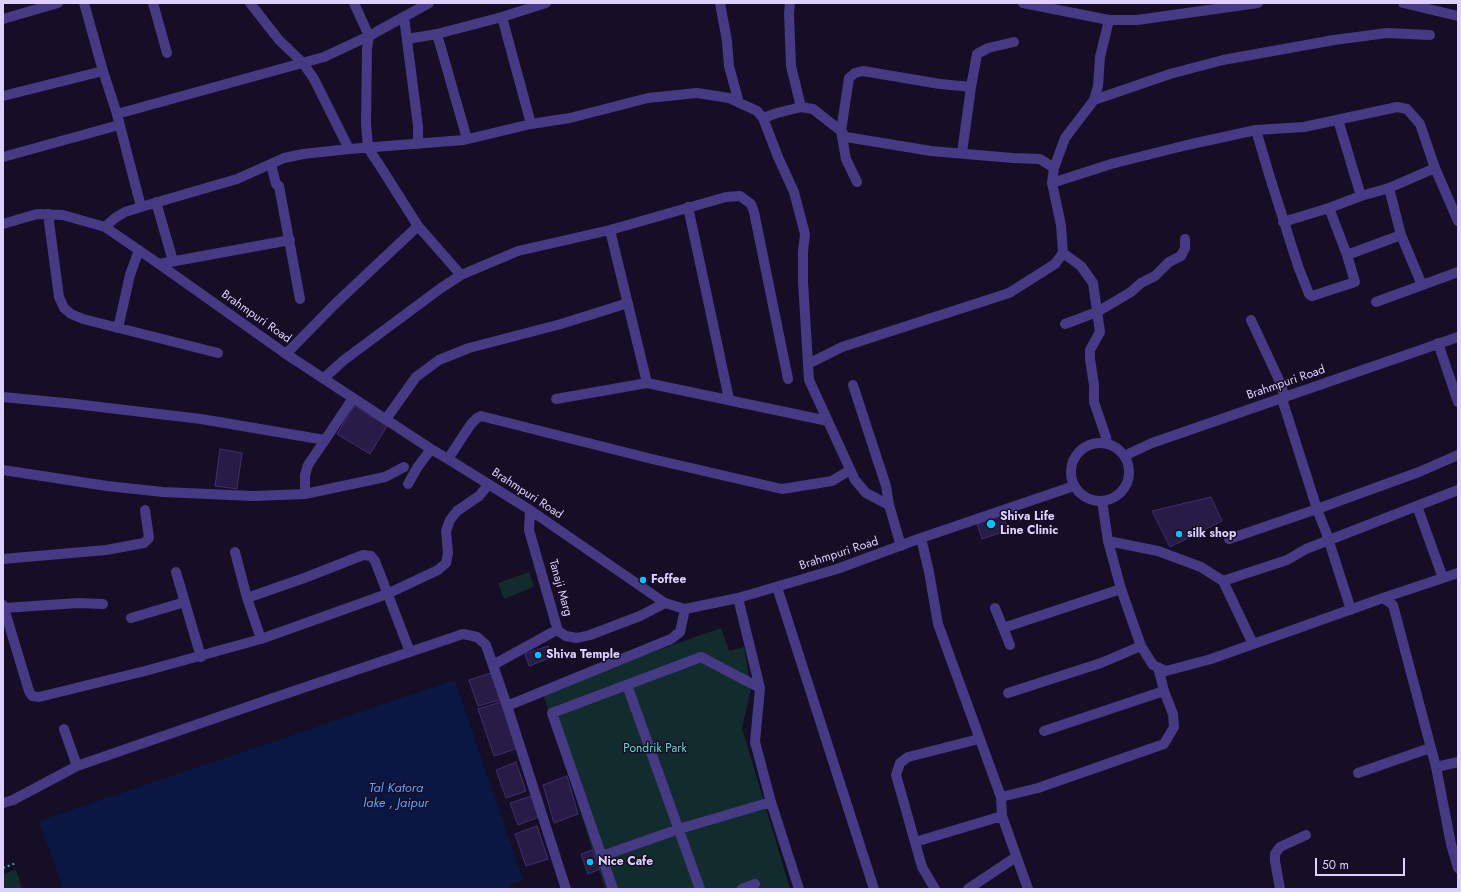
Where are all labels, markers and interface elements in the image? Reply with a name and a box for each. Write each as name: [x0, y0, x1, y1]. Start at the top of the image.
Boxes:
street label: Brahmpuri Road: [218, 288, 294, 346]
street label: Brahmpuri Road: [1245, 363, 1327, 403]
street label: Brahmpuri Road: [489, 466, 565, 522]
place label: Shiva Life Line Clinic: [1000, 510, 1058, 538]
marker: Shiva Life Line Clinic: [985, 518, 997, 530]
place label: silk shop: [1187, 527, 1236, 541]
marker: silk shop: [1174, 529, 1184, 539]
street label: Brahmpuri Road: [798, 534, 880, 574]
street label: Tanaji Marg: [545, 558, 575, 618]
place label: Foffee: [651, 573, 686, 587]
marker: Foffee: [638, 575, 648, 585]
place label: Shiva Temple: [546, 648, 620, 662]
marker: Shiva Temple: [533, 650, 543, 660]
park label: Pondrik Park: [623, 742, 687, 756]
water label: Tal Katora lake , Jaipur: [363, 781, 429, 812]
scale bar: [1317, 850, 1407, 876]
place label: Nice Cafe: [598, 855, 653, 869]
text: 50 m: [1322, 856, 1349, 874]
marker: Nice Cafe: [585, 857, 595, 867]

